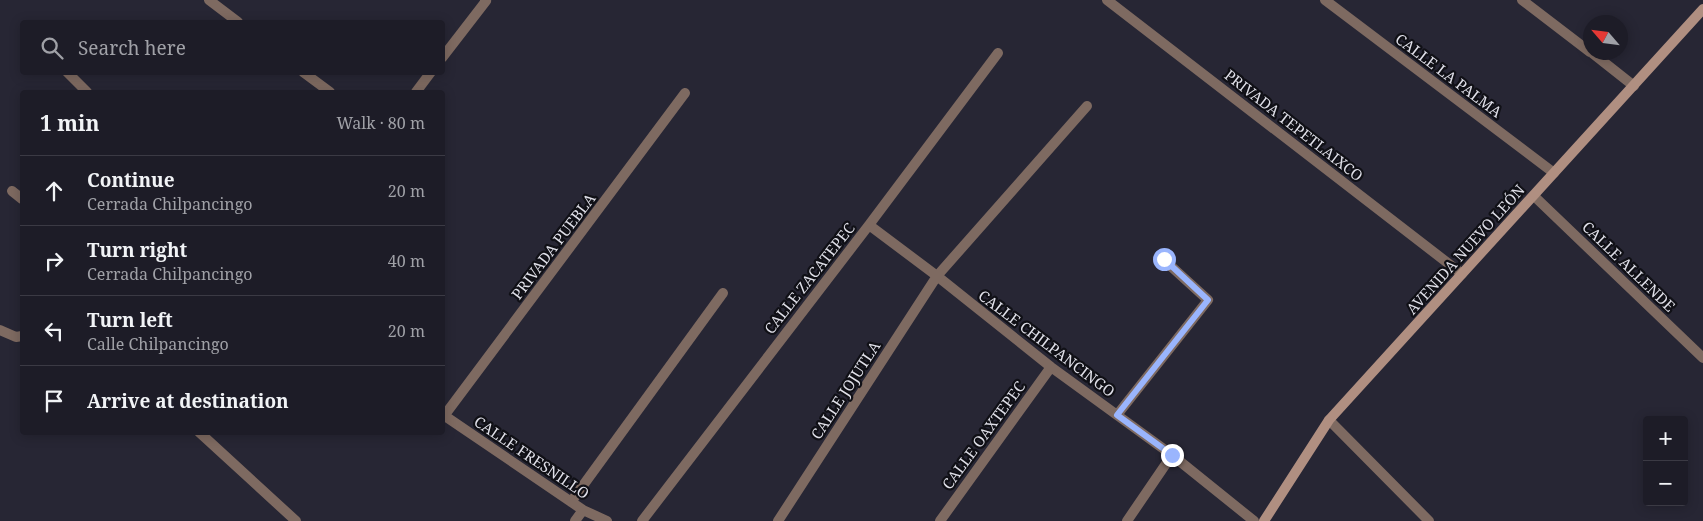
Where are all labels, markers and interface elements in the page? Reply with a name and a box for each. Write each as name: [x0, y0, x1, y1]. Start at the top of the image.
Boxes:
north arrow: [1583, 15, 1628, 60]
search box: [20, 20, 445, 75]
street label: CALLE LA PALMA: [1392, 28, 1507, 122]
icon: search: [38, 34, 66, 62]
text: Search here: [78, 35, 186, 61]
street label: PRIVADA TEPETLAIXCO: [1221, 65, 1367, 185]
text: 1 min: [40, 109, 99, 137]
text: Walk · 80 m: [337, 112, 425, 134]
text: Continue: [87, 167, 175, 193]
icon: ahead: [40, 177, 68, 205]
street label: AVENIDA NUEVO LEÓN: [1401, 179, 1529, 318]
text: 20 m: [388, 180, 425, 202]
street label: PRIVADA PUEBLA: [507, 189, 600, 303]
text: Cerrada Chilpancingo: [87, 193, 253, 215]
street label: CALLE ALLENDE: [1578, 216, 1680, 316]
street label: CALLE ZACATEPEC: [759, 218, 859, 338]
text: Turn right: [87, 237, 187, 263]
icon: right: [40, 247, 68, 275]
route start: [1153, 248, 1176, 271]
text: 40 m: [388, 250, 425, 272]
text: Cerrada Chilpancingo: [87, 263, 253, 285]
street label: CALLE CHILPANCINGO: [975, 285, 1119, 401]
text: Turn left: [87, 307, 173, 333]
icon: left: [40, 317, 68, 345]
text: 20 m: [388, 320, 425, 342]
text: Calle Chilpancingo: [87, 333, 229, 355]
street label: CALLE JOJUTLA: [806, 337, 885, 443]
street label: CALLE OAXTEPEC: [937, 377, 1029, 493]
icon: arrive: [40, 387, 68, 415]
text: Arrive at destination: [87, 388, 289, 414]
street label: CALLE FRESNILLO: [471, 411, 593, 503]
map controls: [1643, 416, 1688, 506]
button: +: [1643, 416, 1688, 461]
route end: [1161, 444, 1184, 467]
button: −: [1643, 461, 1688, 506]

